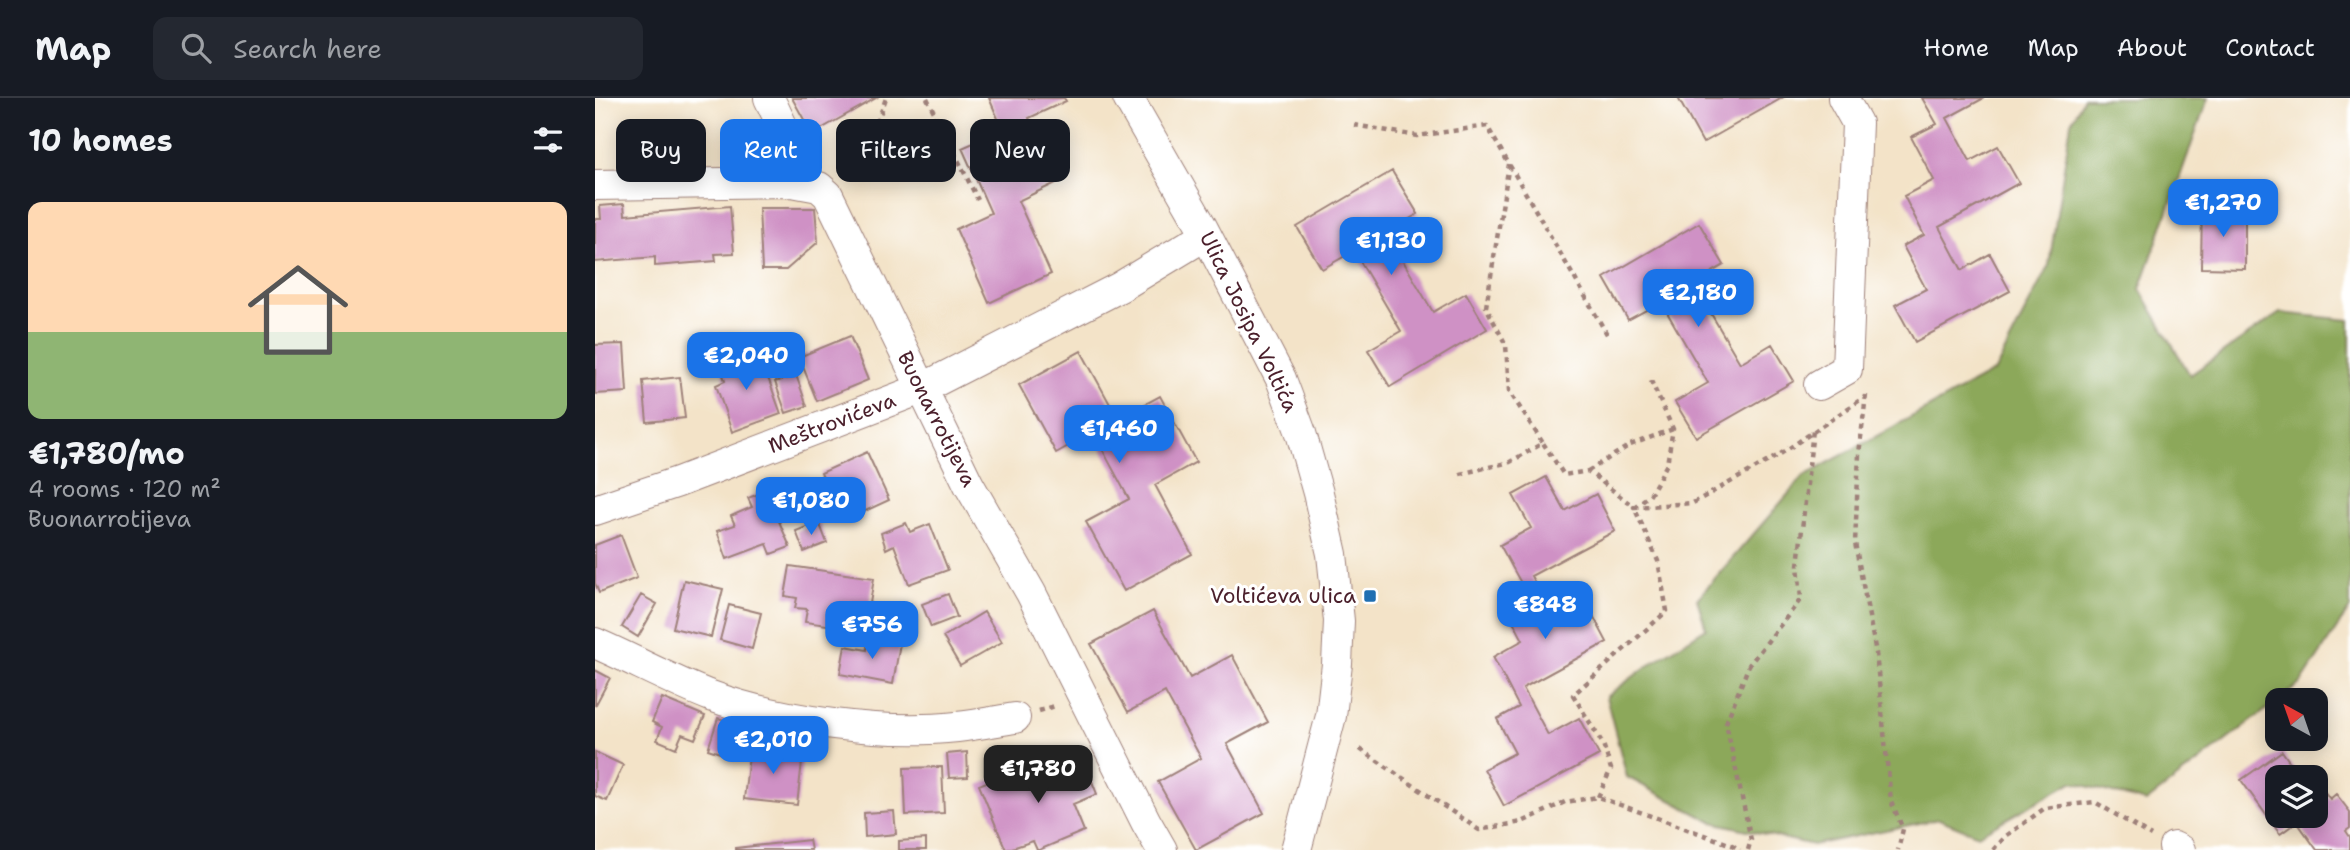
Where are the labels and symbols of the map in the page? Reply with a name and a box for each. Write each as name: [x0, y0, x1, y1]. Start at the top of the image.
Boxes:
pin: €1,270: [2166, 180, 2280, 239]
pin: €1,130: [1334, 218, 1448, 277]
street label: Ulica Josipa Voltića: [1193, 227, 1305, 417]
pin: €2,180: [1641, 270, 1755, 329]
pin: €2,040: [689, 332, 803, 392]
street label: Buonarrotijeva: [891, 346, 983, 492]
street label: Meštrovićeva: [764, 386, 900, 460]
pin: €1,460: [1062, 406, 1176, 465]
pin: €1,080: [754, 478, 868, 537]
place label: Voltićeva ulica: [1210, 582, 1356, 610]
pin: €848: [1504, 582, 1586, 641]
marker: Voltićeva ulica: [1362, 588, 1378, 604]
pin: €756: [831, 602, 913, 661]
north arrow: [2265, 688, 2327, 751]
pin: €2,010: [716, 716, 830, 776]
pin: €1,780: [981, 746, 1095, 805]

